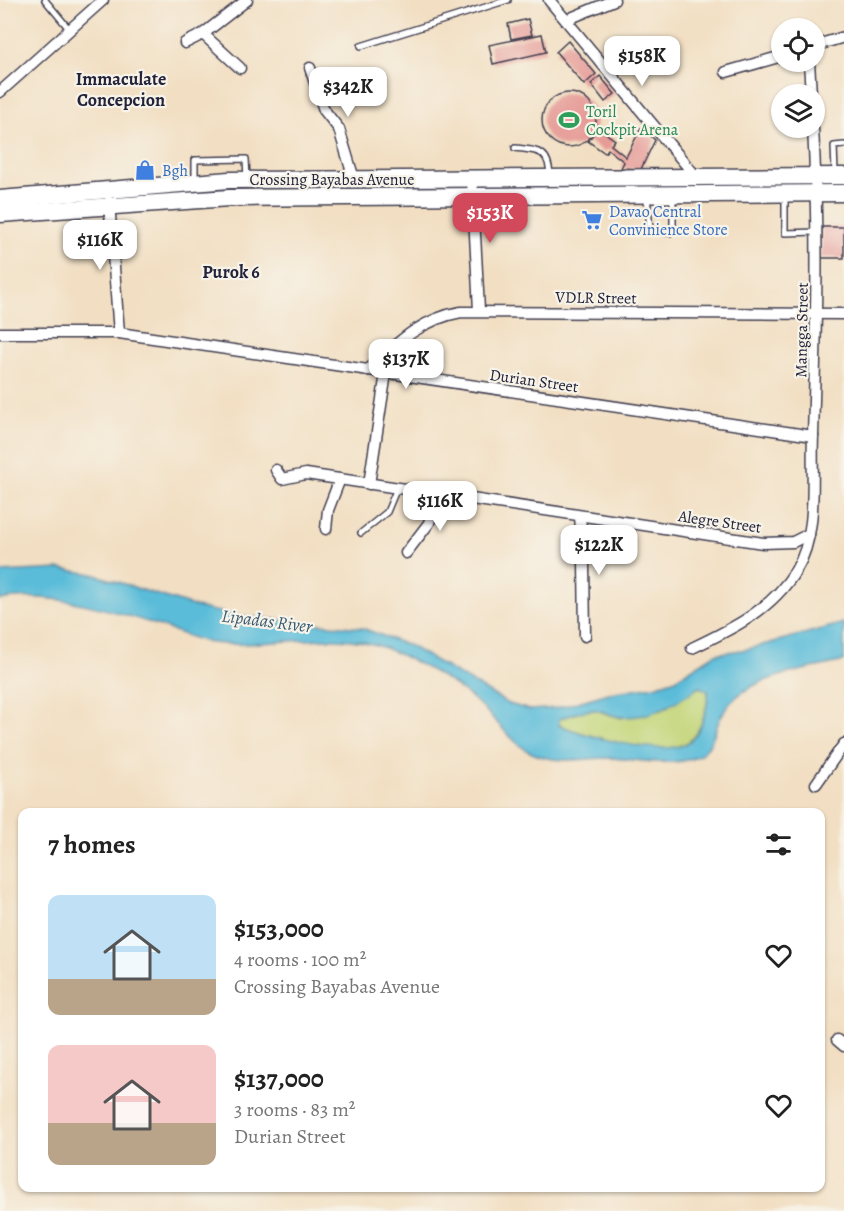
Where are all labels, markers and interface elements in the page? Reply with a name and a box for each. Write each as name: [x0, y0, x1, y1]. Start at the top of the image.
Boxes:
map controls: [771, 18, 825, 138]
button: locate: [771, 18, 825, 72]
pin: $158K: [600, 36, 684, 87]
text: $158K: [618, 42, 666, 69]
district label: Immaculate Concepcion: [76, 67, 166, 112]
pin: $342K: [306, 67, 390, 118]
text: $342K: [323, 73, 373, 100]
button: layers: [771, 84, 825, 138]
place label: Toril Cockpit Arena: [586, 101, 679, 141]
sports icon: Toril Cockpit Arena: [557, 108, 581, 132]
shop icon: Bgh: [133, 158, 157, 182]
place label: Bgh: [162, 160, 189, 182]
street label: Crossing Bayabas Avenue: [250, 169, 414, 191]
pin: $153K: [448, 193, 532, 244]
text: $153K: [467, 199, 513, 226]
place label: Davao Central Convinience Store: [609, 201, 728, 241]
supermarket icon: Davao Central Convinience Store: [580, 208, 604, 232]
pin: $116K: [58, 220, 142, 271]
text: $116K: [77, 226, 123, 253]
district label: Purok 6: [202, 260, 260, 284]
street label: Mangga Street: [790, 282, 814, 378]
street label: VDLR Street: [554, 286, 637, 310]
pin: $137K: [364, 339, 448, 390]
text: $137K: [383, 345, 429, 372]
street label: Durian Street: [488, 364, 580, 398]
pin: $116K: [398, 481, 482, 532]
text: $116K: [417, 487, 463, 514]
street label: Alegre Street: [676, 505, 763, 539]
pin: $122K: [557, 525, 641, 576]
text: $122K: [575, 531, 623, 558]
water label: Lipadas River: [220, 604, 314, 639]
text: 7 homes: [48, 827, 136, 862]
icon: filters: [762, 828, 795, 861]
text: $153,000: [234, 911, 324, 946]
icon: home: [96, 919, 168, 991]
icon: heart: [762, 939, 795, 972]
text: 4 rooms · 100 m²: [234, 946, 366, 973]
text: Crossing Bayabas Avenue: [234, 973, 440, 1000]
text: $137,000: [234, 1061, 324, 1096]
icon: home: [96, 1069, 168, 1141]
icon: heart: [762, 1089, 795, 1122]
text: 3 rooms · 83 m²: [234, 1096, 355, 1123]
text: Durian Street: [234, 1123, 346, 1150]

